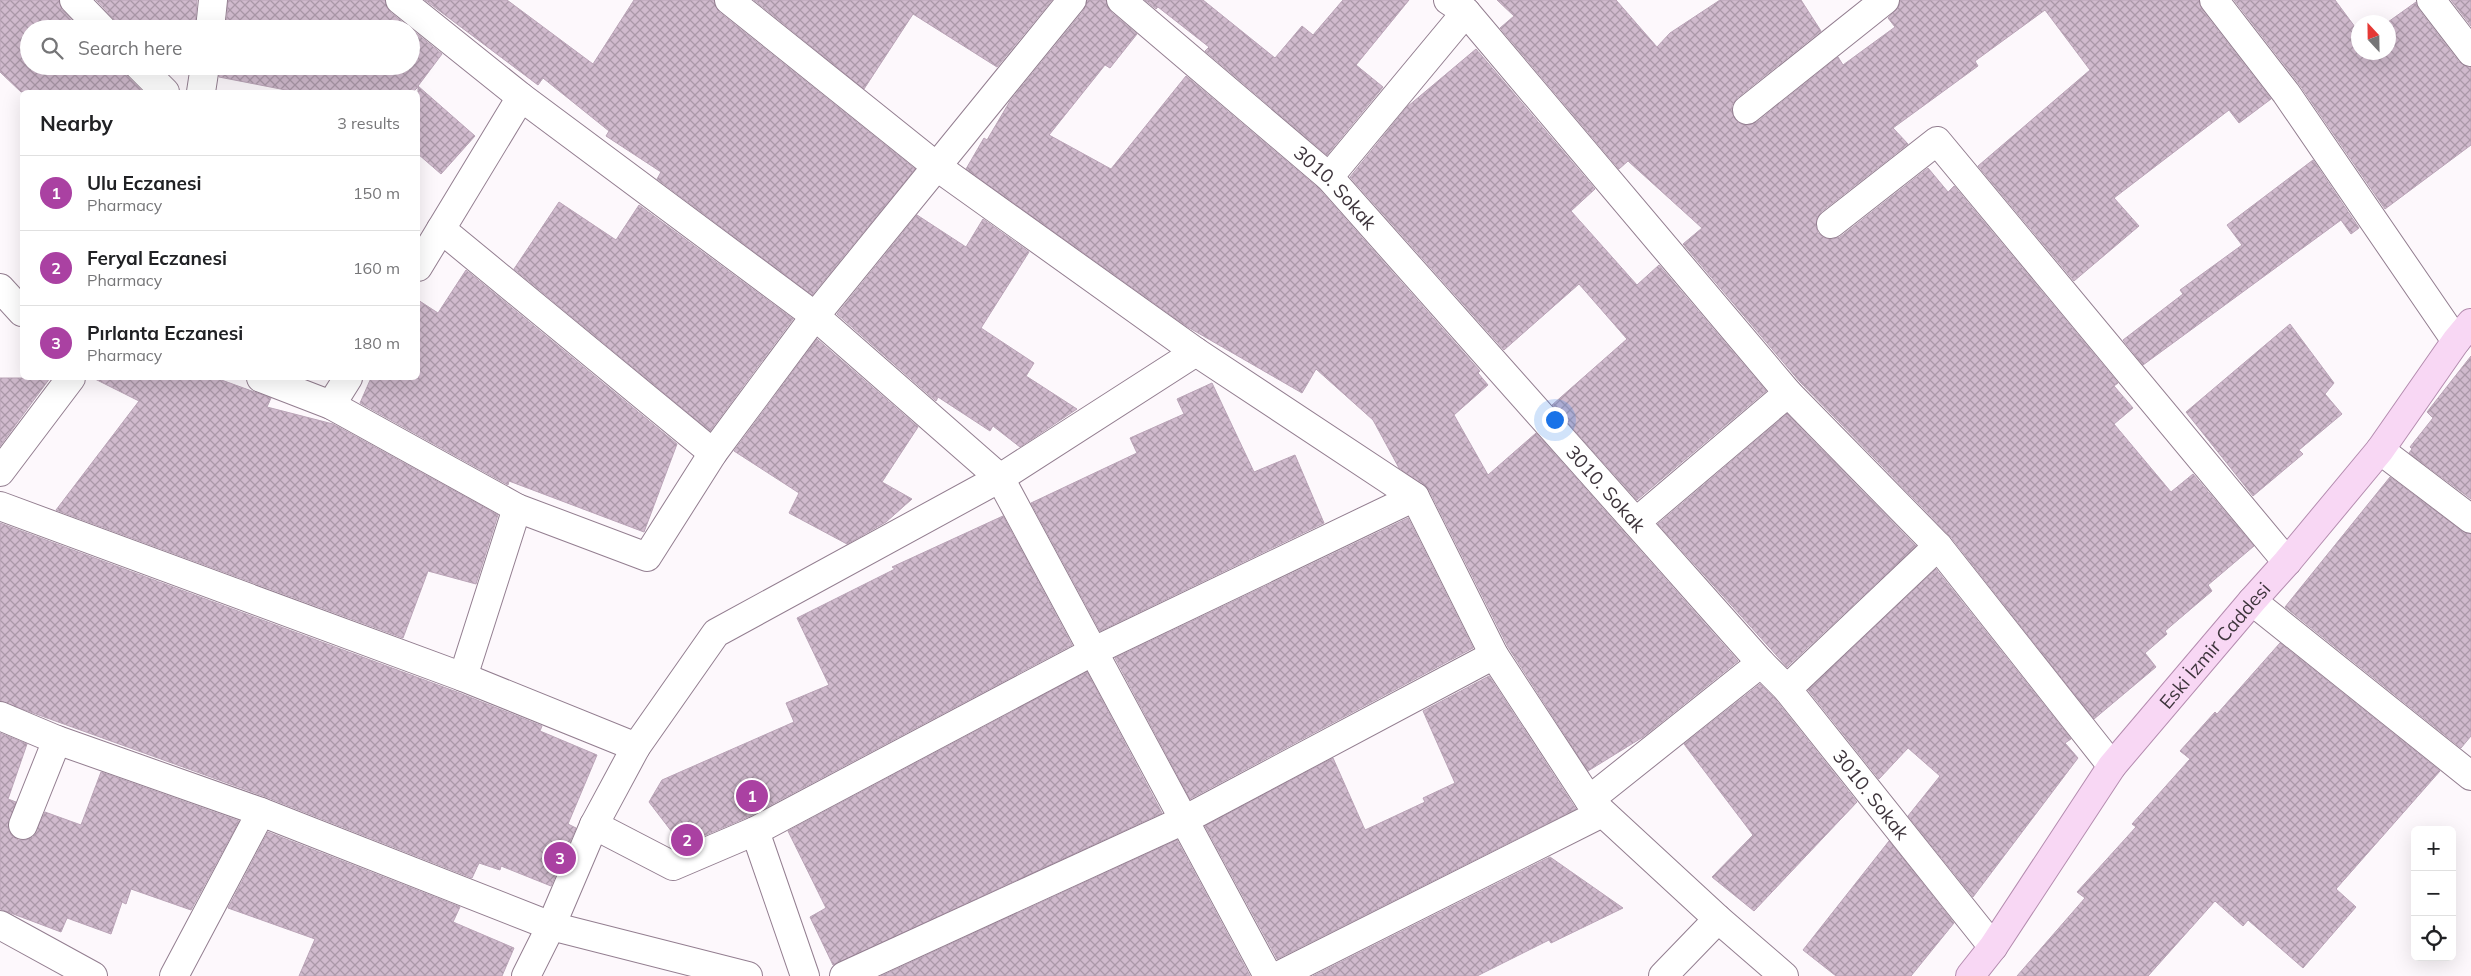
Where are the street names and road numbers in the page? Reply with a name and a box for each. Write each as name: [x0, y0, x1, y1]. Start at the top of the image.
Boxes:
street label: 3010. Sokak: [1289, 140, 1382, 235]
street label: 3010. Sokak: [1561, 440, 1651, 537]
street label: Eski İzmir Caddesi: [2154, 577, 2275, 714]
street label: 3010. Sokak: [1828, 744, 1915, 844]

